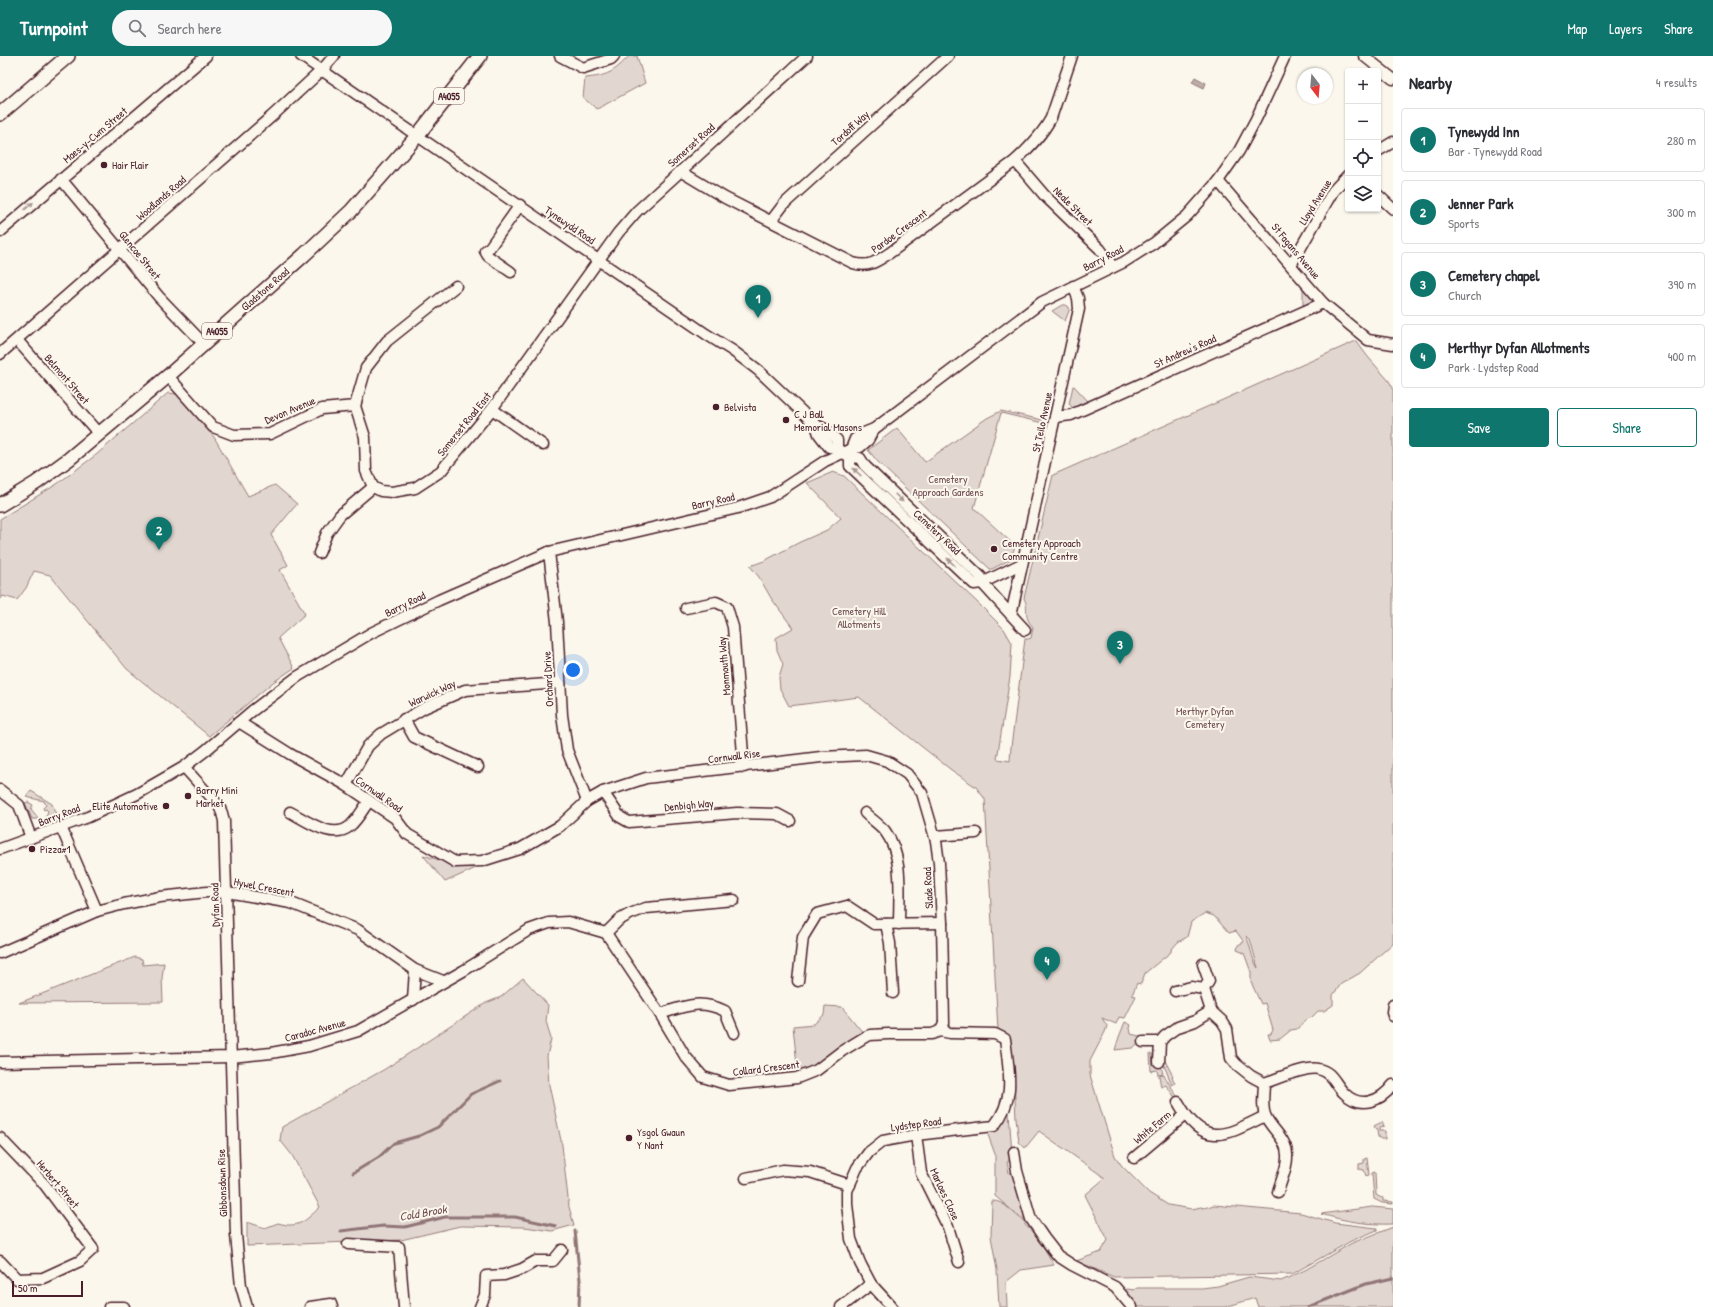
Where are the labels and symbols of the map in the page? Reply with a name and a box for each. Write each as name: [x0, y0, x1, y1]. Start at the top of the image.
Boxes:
north arrow: [1297, 68, 1333, 104]
road number: A4055: [434, 88, 464, 104]
street label: Maes-y-Cwm Street: [60, 104, 130, 166]
street label: Tordoff Way: [828, 107, 872, 149]
street label: Somerset Road: [665, 120, 718, 170]
place label: Hair Flair: [112, 158, 150, 172]
marker: Hair Flair: [99, 160, 109, 170]
street label: Woodlands Road: [133, 172, 189, 223]
street label: Lloyd Avenue: [1296, 176, 1335, 227]
street label: Neale Street: [1050, 183, 1096, 229]
one-way arrow: [24, 202, 35, 211]
street label: Tynewydd Road: [542, 203, 599, 247]
street label: Pardoe Crescent: [868, 206, 930, 256]
street label: St Fagans Avenue: [1269, 220, 1324, 282]
street label: Glencoe Street: [116, 228, 164, 282]
street label: Barry Road: [1080, 242, 1126, 274]
street label: Gladstone Road: [238, 264, 292, 314]
pin: 1: [745, 285, 771, 318]
road number: A4055: [202, 323, 232, 339]
street label: St Andrew's Road: [1152, 331, 1219, 371]
street label: Belmont Street: [41, 351, 93, 407]
street label: Somerset Road East: [434, 389, 494, 459]
street label: St Teilo Avenue: [1029, 390, 1055, 453]
street label: Devon Avenue: [262, 393, 318, 427]
place label: Belvista: [724, 400, 757, 414]
marker: Belvista: [711, 402, 721, 412]
place label: C J Ball Memorial Masons: [794, 407, 862, 434]
marker: C J Ball Memorial Masons: [781, 415, 791, 425]
one-way arrow: [852, 467, 862, 477]
park label: Cemetery Approach Gardens: [913, 472, 983, 499]
street label: Barry Road: [690, 489, 736, 513]
one-way arrow: [894, 494, 904, 503]
street label: Cemetery Road: [910, 506, 964, 558]
pin: 2: [146, 517, 172, 550]
place label: Cemetery Approach Community Centre: [1002, 536, 1081, 563]
marker: Cemetery Approach Community Centre: [989, 544, 999, 554]
one-way arrow: [946, 557, 956, 567]
street label: Barry Road: [382, 588, 428, 620]
park label: Cemetery Hill Allotments: [832, 604, 886, 631]
pin: 3: [1107, 631, 1133, 664]
street label: Monmouth Way: [714, 636, 734, 696]
street label: Orchard Drive: [540, 650, 556, 707]
your location: [563, 660, 583, 680]
street label: Warwick Way: [406, 676, 458, 710]
park label: Merthyr Dyfan Cemetery: [1176, 704, 1234, 731]
street label: Cornwall Rise: [707, 746, 761, 766]
street label: Cornwall Road: [353, 773, 406, 816]
place label: Barry Mini Market: [196, 783, 238, 810]
marker: Barry Mini Market: [183, 791, 193, 801]
street label: Denbigh Way: [664, 796, 715, 814]
place label: Elite Automotive: [92, 799, 159, 813]
street label: Barry Road: [36, 800, 83, 829]
marker: Elite Automotive: [161, 801, 171, 811]
place label: Pizza#1: [40, 842, 71, 856]
marker: Pizza#1: [27, 844, 37, 854]
street label: Slade Road: [920, 866, 936, 909]
street label: Hywel Crescent: [233, 874, 295, 900]
street label: Dyfan Road: [207, 882, 223, 927]
pin: 4: [1034, 947, 1060, 980]
street label: Caradoc Avenue: [283, 1015, 347, 1045]
street label: Collard Crescent: [732, 1057, 800, 1079]
street label: White Farm: [1130, 1107, 1174, 1147]
street label: Lydstep Road: [890, 1113, 943, 1134]
place label: Ysgol Gwaun Y Nant: [637, 1125, 685, 1152]
marker: Ysgol Gwaun Y Nant: [624, 1133, 634, 1143]
street label: Gibbonsdown Rise: [214, 1148, 230, 1217]
street label: Herbert Street: [34, 1157, 82, 1211]
street label: Marloes Close: [927, 1166, 963, 1223]
water label: Cold Brook: [398, 1200, 449, 1225]
scale bar: [12, 1279, 83, 1298]

